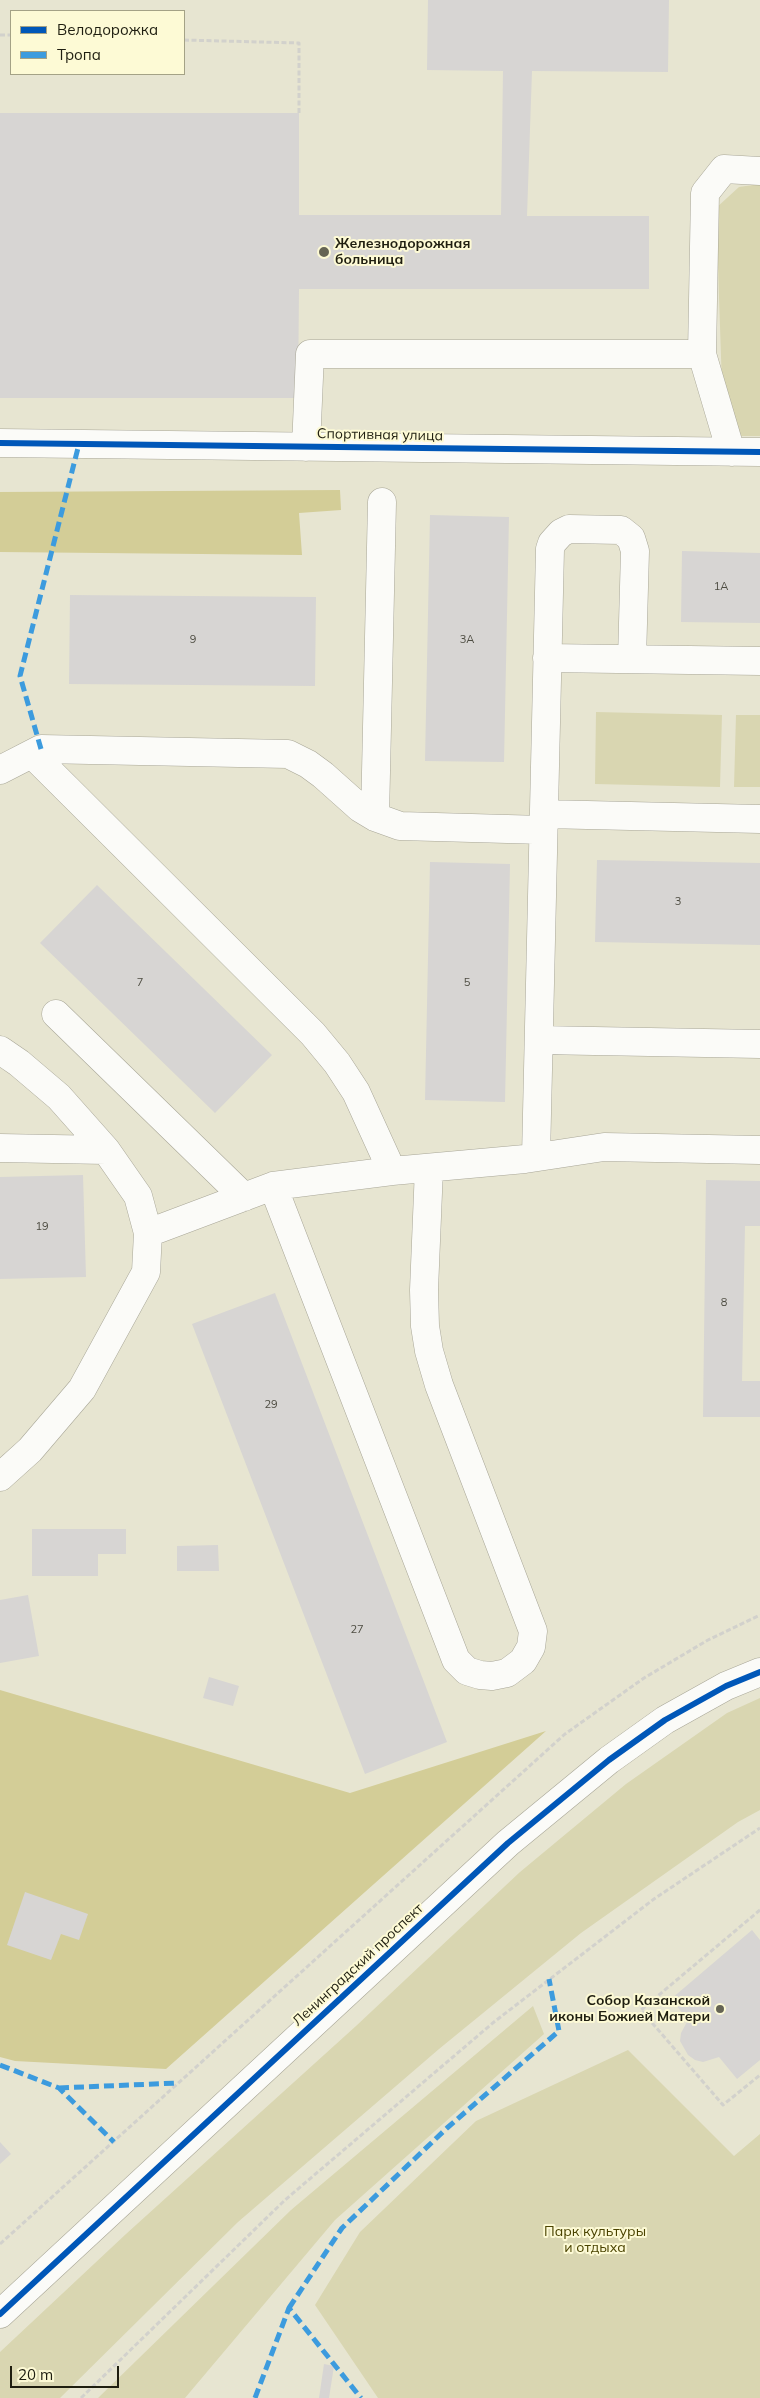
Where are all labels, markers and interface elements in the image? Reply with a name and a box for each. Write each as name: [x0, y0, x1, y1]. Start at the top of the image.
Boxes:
legend: [10, 10, 185, 75]
text: Велодорожка: [57, 20, 158, 39]
text: Тропа: [57, 45, 101, 64]
place label: Железнодорожная больница: [335, 236, 470, 268]
marker: Железнодорожная больница: [317, 245, 331, 259]
street label: Спортивная улица: [317, 426, 443, 444]
house number: 1А: [714, 580, 728, 594]
house number: 9: [190, 633, 196, 647]
house number: 3А: [460, 633, 474, 647]
house number: 3: [675, 895, 681, 909]
house number: 7: [137, 976, 143, 990]
house number: 5: [464, 976, 470, 990]
house number: 19: [35, 1220, 49, 1234]
house number: 8: [721, 1296, 727, 1310]
house number: 29: [264, 1398, 278, 1412]
house number: 27: [350, 1623, 364, 1637]
street label: Ленинградский проспект: [289, 1900, 427, 2030]
place label: Собор Казанской иконы Божией Матери: [549, 1993, 710, 2025]
marker: Собор Казанской иконы Божией Матери: [714, 2003, 726, 2015]
park label: Парк культуры и отдыха: [544, 2224, 646, 2256]
scale bar: [12, 2356, 121, 2388]
text: 20 m: [18, 2365, 53, 2384]

